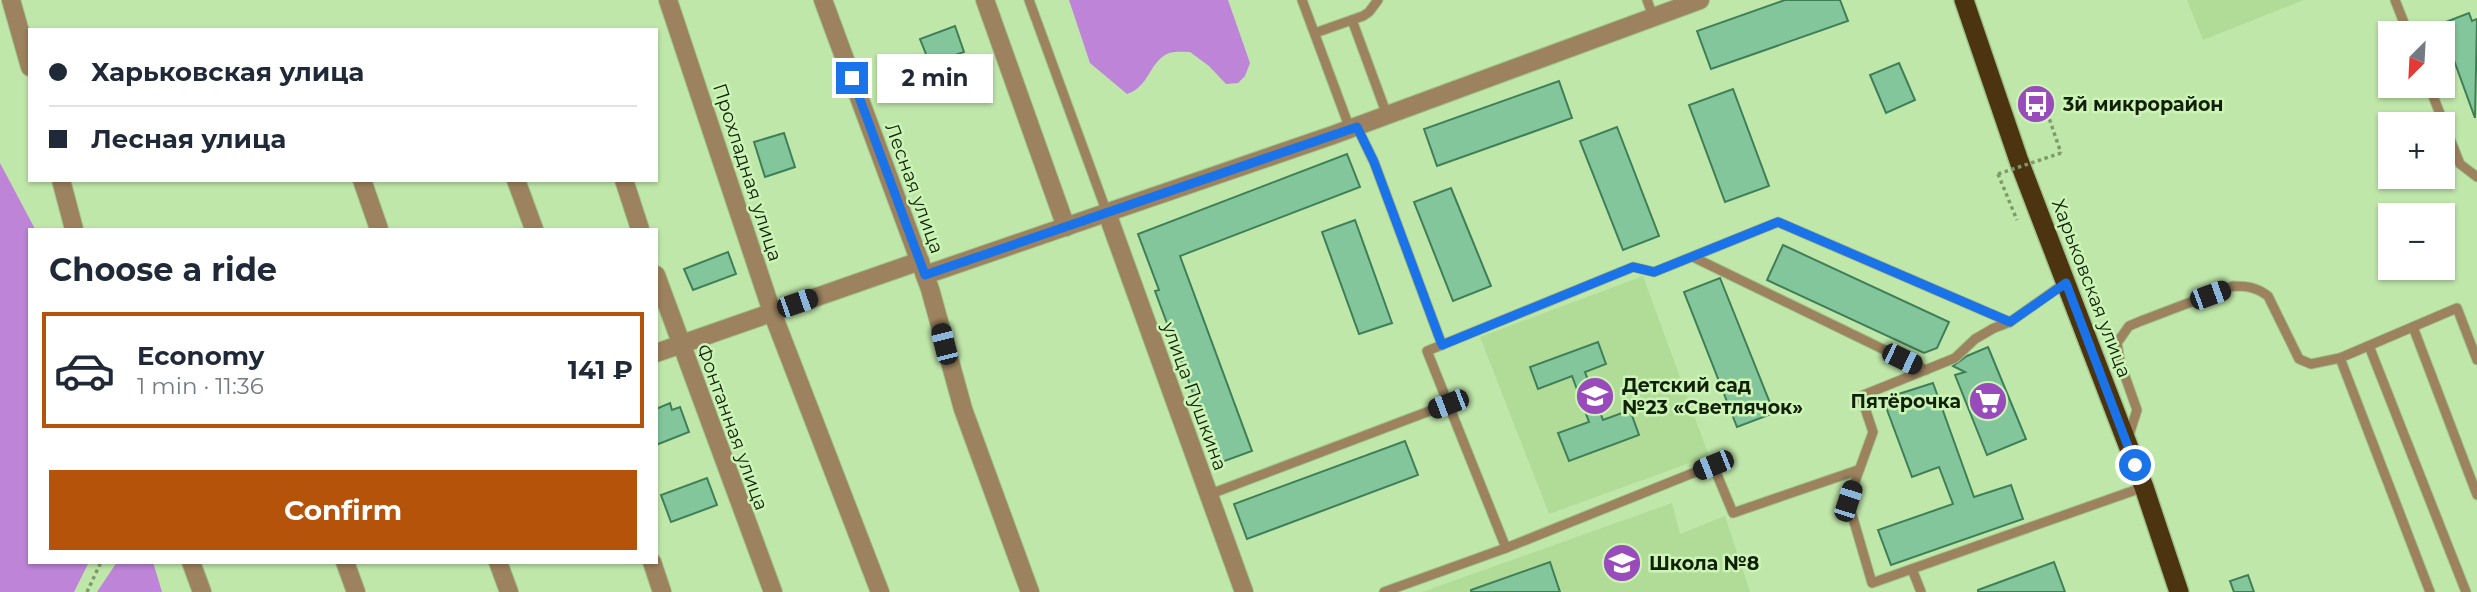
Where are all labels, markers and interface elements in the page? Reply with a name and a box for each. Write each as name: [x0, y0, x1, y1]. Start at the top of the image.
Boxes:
north arrow: [2378, 21, 2455, 98]
map controls: [2378, 21, 2455, 280]
callout: 2 min: [876, 54, 992, 102]
text: Харьковская улица: [91, 56, 364, 88]
route end: [836, 62, 868, 94]
text: 2 min: [901, 64, 969, 92]
street label: Прохладная улица: [708, 80, 787, 264]
bus stop icon: 3й микрорайон: [2015, 83, 2057, 125]
place label: 3й микрорайон: [2062, 93, 2224, 116]
button: +: [2378, 112, 2455, 189]
street label: Лесная улица: [880, 120, 949, 257]
text: Лесная улица: [91, 123, 286, 155]
street label: Харьковская улица: [2047, 196, 2136, 381]
button: −: [2378, 203, 2455, 280]
text: Choose a ride: [49, 250, 277, 289]
car: [2187, 278, 2234, 312]
car: [774, 286, 821, 320]
street label: улица Пушкина: [1157, 318, 1232, 474]
car: [929, 321, 960, 367]
icon: car: [53, 339, 116, 402]
text: Economy: [137, 340, 264, 372]
car: [1879, 340, 1926, 378]
street label: Фонтанная улица: [692, 341, 773, 513]
text: 141 ₽: [568, 354, 633, 386]
text: 1 min · 11:36: [137, 372, 264, 400]
place label: Детский сад №23 «Светлячок»: [1622, 374, 1803, 419]
school or university icon: Детский сад №23 «Светлячок»: [1574, 375, 1616, 417]
supermarket icon: Пятёрочка: [1967, 380, 2009, 422]
car: [1425, 387, 1472, 421]
place label: Пятёрочка: [1851, 390, 1961, 413]
car: [1690, 447, 1737, 483]
route start: [2119, 449, 2151, 481]
button: Confirm: [49, 470, 637, 550]
car: [1832, 478, 1865, 524]
school or university icon: Школа №8: [1601, 542, 1643, 584]
place label: Школа №8: [1649, 552, 1759, 575]

